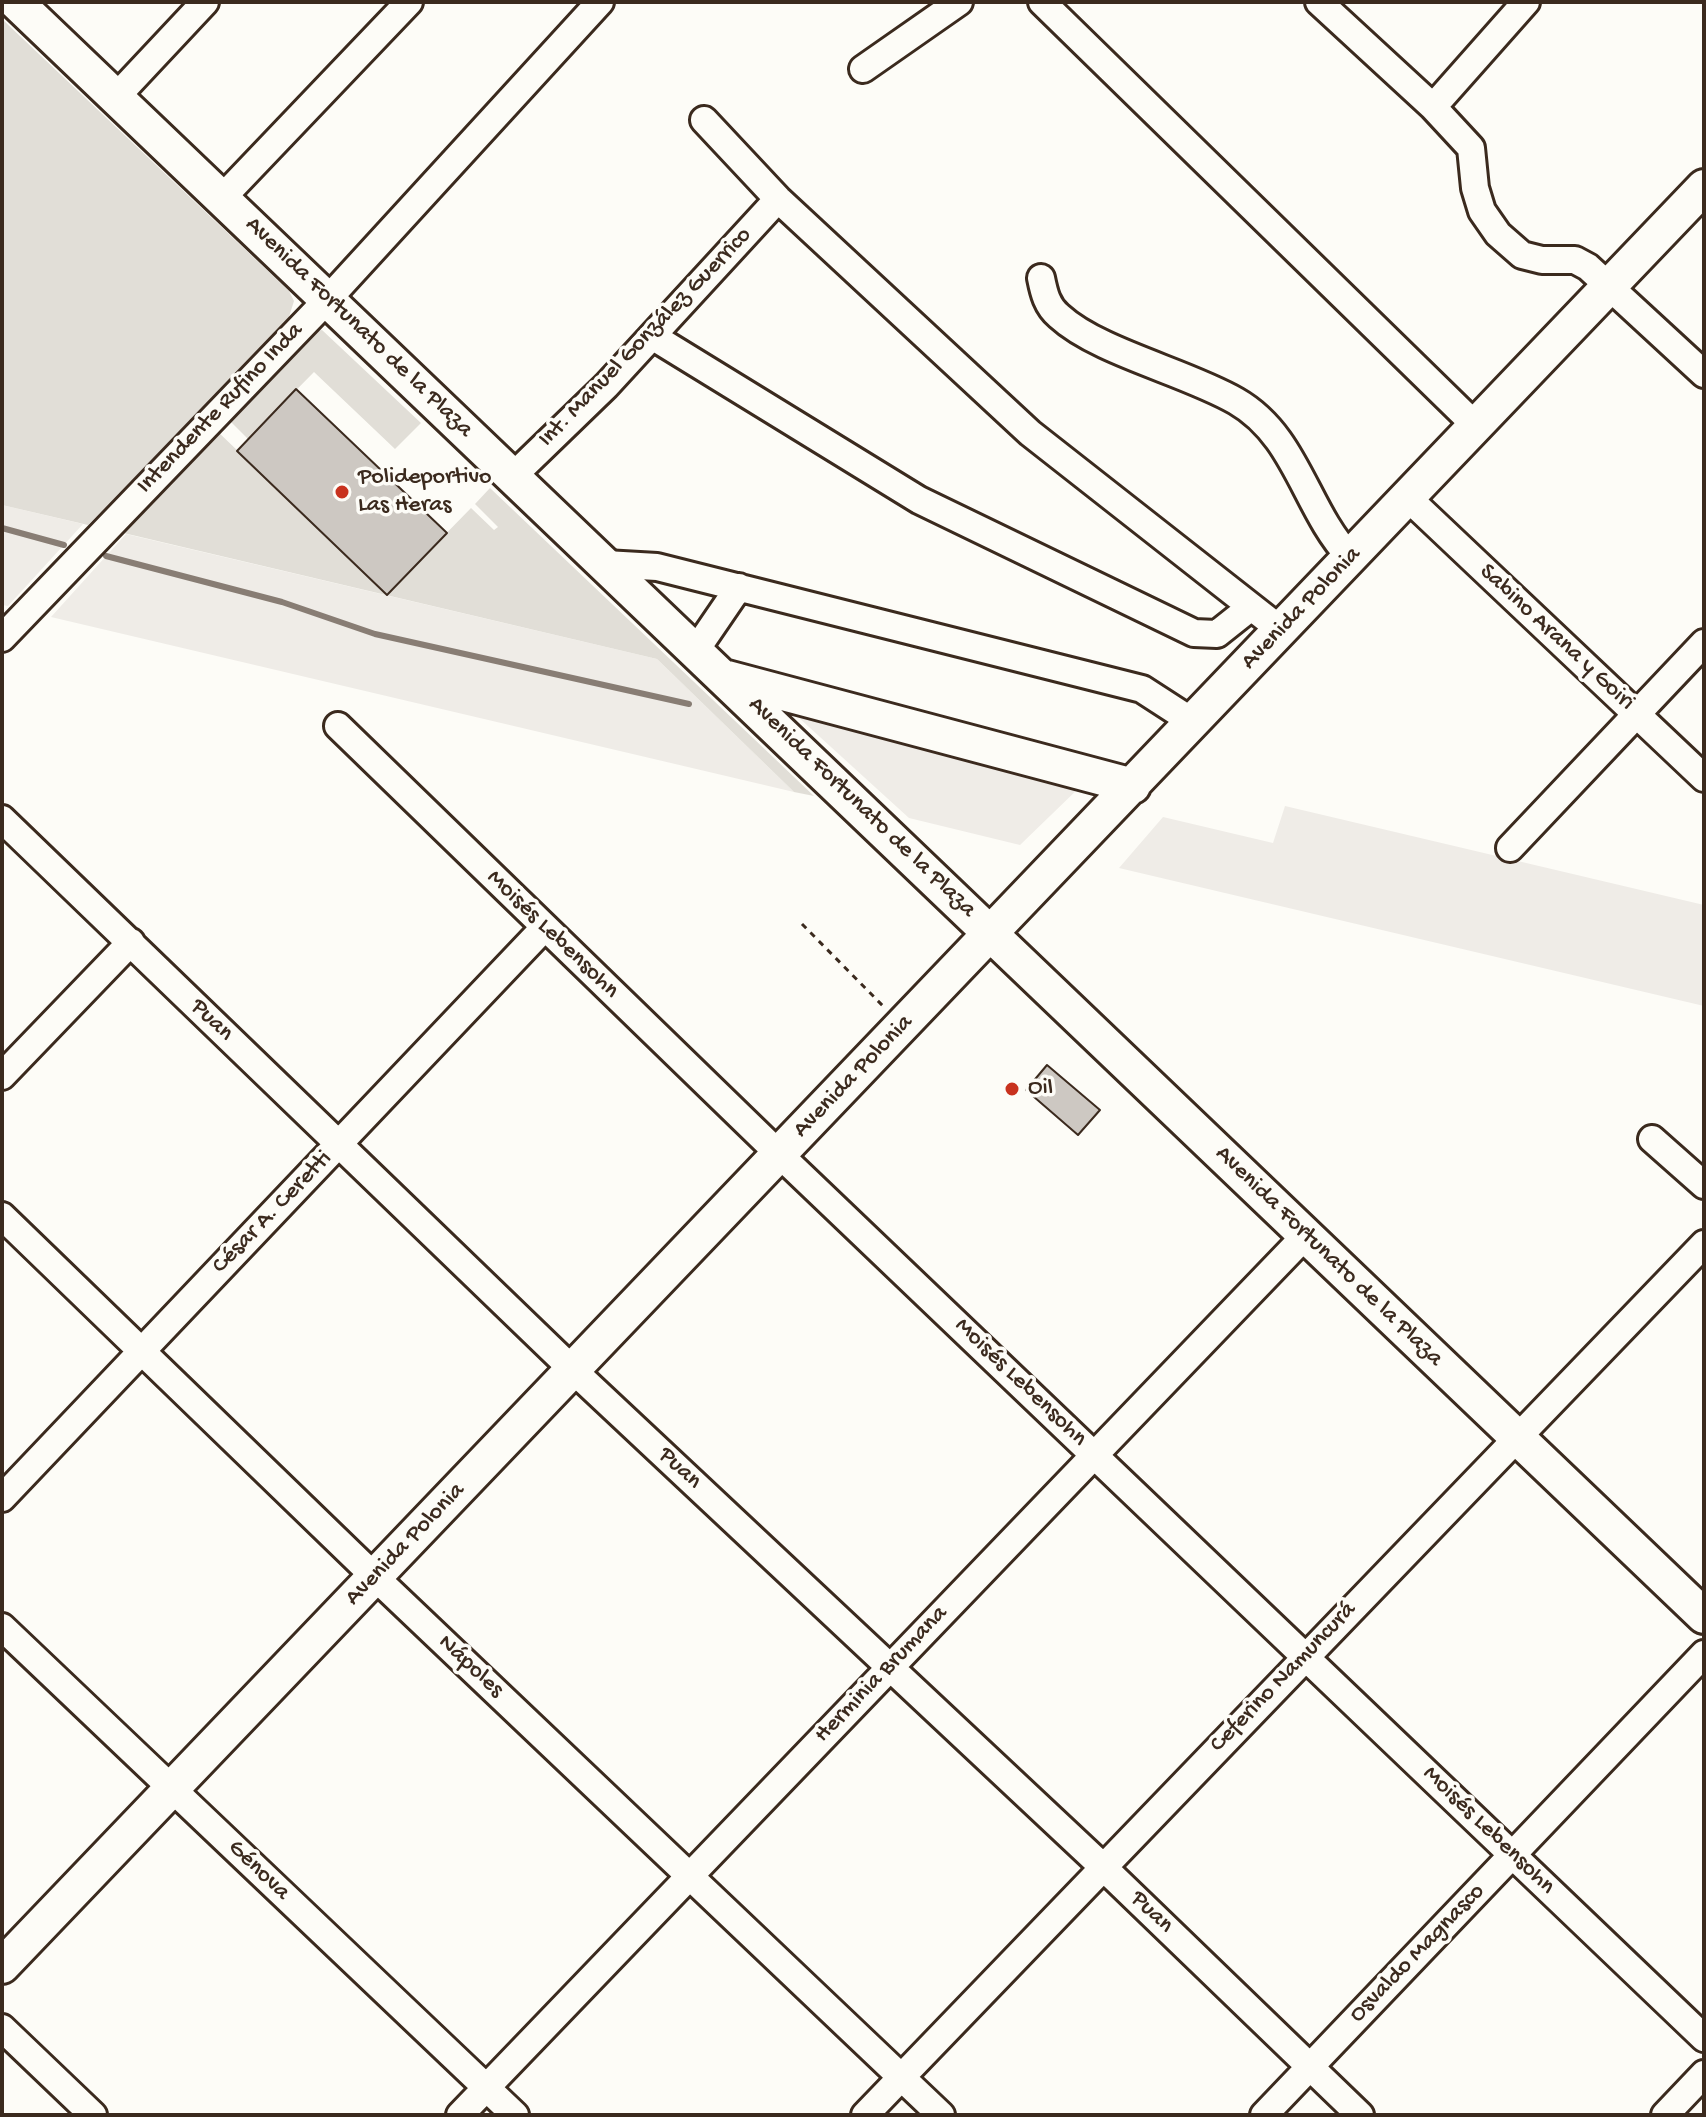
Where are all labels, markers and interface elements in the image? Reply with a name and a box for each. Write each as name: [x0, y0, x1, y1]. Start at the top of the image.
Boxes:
street label: Avenida Fortunato de la Plaza: [238, 211, 478, 445]
street label: Int. Manuel González Guerrico: [533, 222, 759, 454]
street label: Intendente Rufino Inda: [132, 317, 310, 501]
place label: Polideportivo Las Heras: [358, 464, 491, 520]
marker: Polideportivo Las Heras: [333, 483, 351, 501]
street label: Avenida Polonia: [1236, 541, 1368, 677]
street label: Sabino Arana y Goiri: [1472, 559, 1640, 717]
street label: Avenida Fortunato de la Plaza: [741, 691, 981, 925]
street label: Moisés Lebensohn: [480, 864, 624, 1006]
street label: Puan: [183, 994, 239, 1048]
street label: Avenida Polonia: [788, 1009, 920, 1145]
place label: Oil: [1028, 1075, 1053, 1103]
marker: Oil: [1003, 1080, 1021, 1098]
street label: Avenida Fortunato de la Plaza: [1208, 1140, 1448, 1374]
street label: César A. Ceretti: [207, 1145, 339, 1281]
street label: Moisés Lebensohn: [948, 1312, 1092, 1454]
street label: Puan: [651, 1442, 707, 1496]
street label: Avenida Polonia: [340, 1477, 472, 1613]
street label: Ceferino Namuncurá: [1205, 1597, 1363, 1759]
street label: Herminia Brumana: [809, 1600, 955, 1750]
street label: Nápoles: [431, 1629, 509, 1705]
street label: Moisés Lebensohn: [1416, 1760, 1560, 1902]
street label: Génova: [221, 1834, 295, 1908]
street label: Osvaldo Magnasco: [1344, 1878, 1492, 2030]
street label: Puan: [1123, 1886, 1179, 1940]

